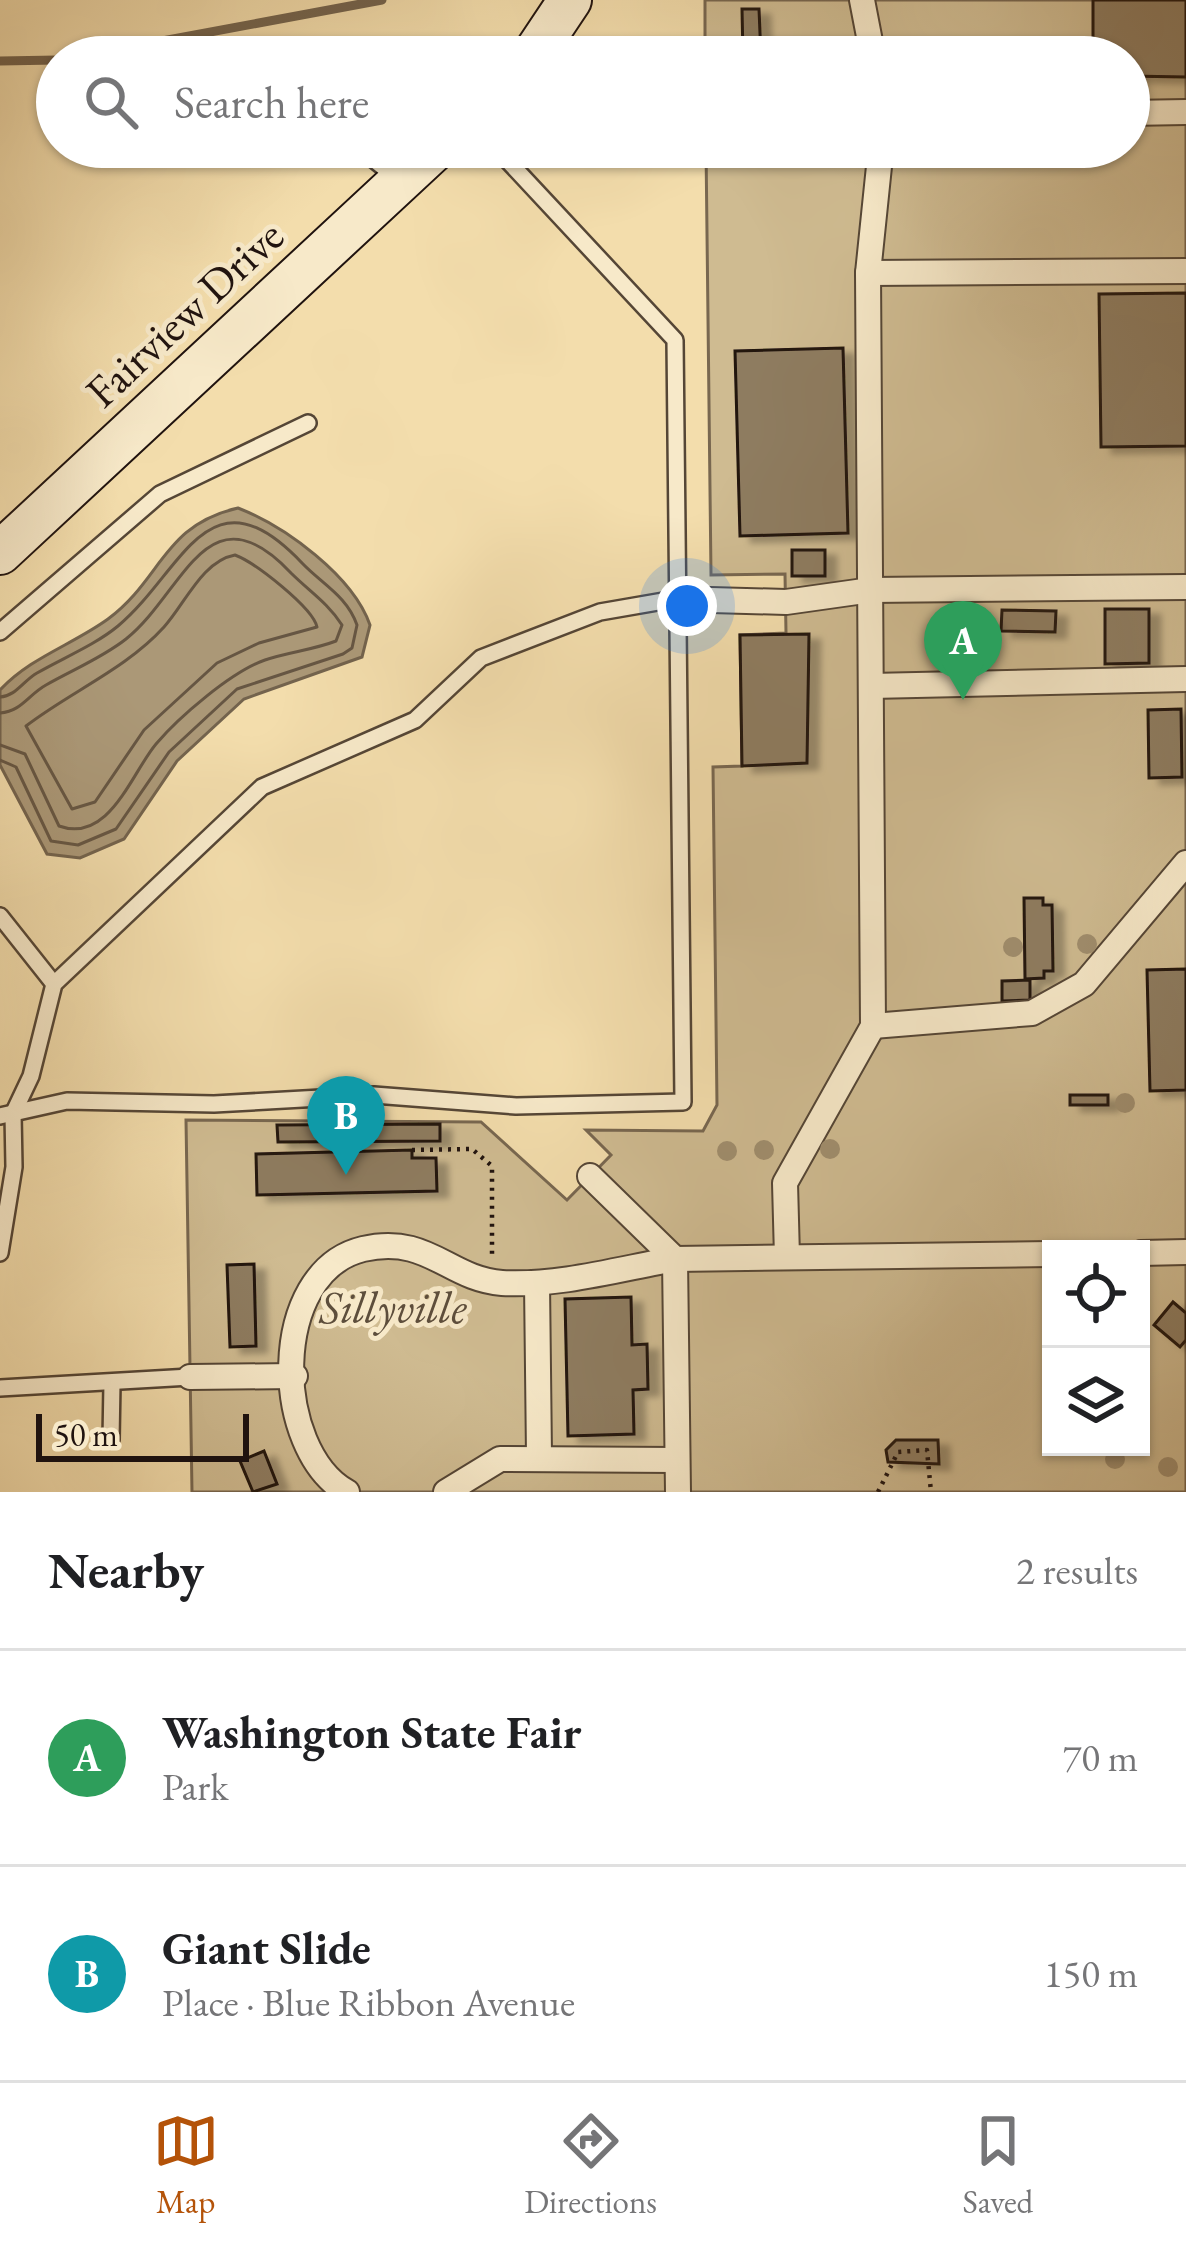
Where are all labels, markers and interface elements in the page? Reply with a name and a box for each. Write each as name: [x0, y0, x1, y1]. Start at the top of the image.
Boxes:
search box: [36, 36, 1150, 168]
icon: search: [78, 69, 144, 135]
text: Search here: [174, 73, 369, 131]
street label: Fairview Drive: [73, 207, 295, 419]
your location: [657, 576, 717, 636]
pin: A: [924, 601, 1002, 700]
pin: B: [307, 1076, 385, 1175]
map controls: [1042, 1240, 1150, 1456]
button: locate: [1042, 1240, 1150, 1348]
park label: Sillyville: [318, 1278, 467, 1336]
button: layers: [1042, 1348, 1150, 1456]
scale bar: [36, 1408, 249, 1461]
text: 50 m: [54, 1413, 118, 1456]
text: Nearby: [48, 1537, 204, 1603]
text: 2 results: [1016, 1545, 1138, 1596]
text: Washington State Fair: [162, 1703, 581, 1761]
text: A: [73, 1732, 101, 1783]
text: 70 m: [1062, 1732, 1138, 1783]
text: Park: [162, 1761, 228, 1812]
text: Giant Slide: [162, 1919, 371, 1977]
text: B: [75, 1948, 99, 1999]
text: 150 m: [1044, 1948, 1138, 1999]
text: Place · Blue Ribbon Avenue: [162, 1977, 575, 2028]
tab: Map: [153, 2108, 219, 2223]
tab: Directions: [524, 2108, 657, 2223]
tab: Saved: [963, 2108, 1033, 2223]

